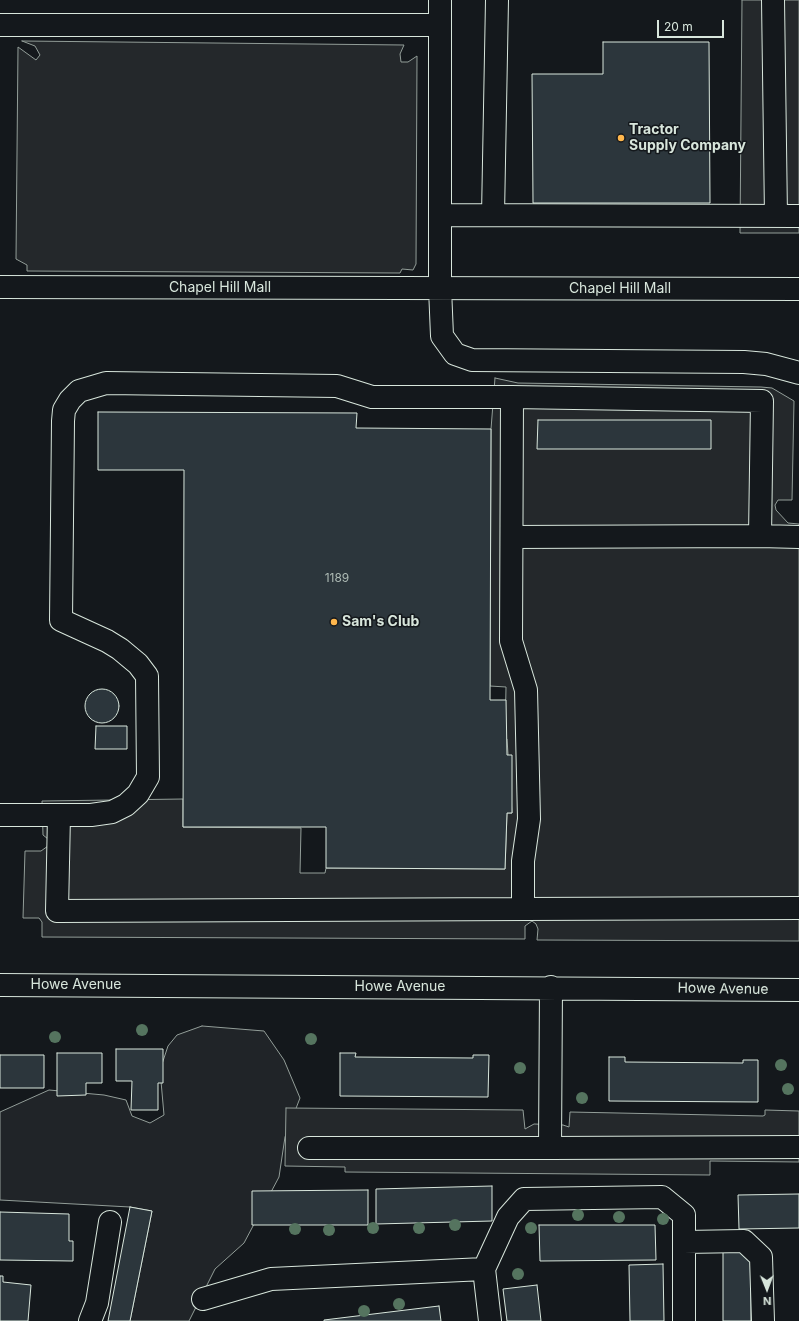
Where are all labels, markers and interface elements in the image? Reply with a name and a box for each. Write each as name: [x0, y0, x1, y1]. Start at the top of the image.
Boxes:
scale bar: [659, 12, 726, 38]
text: 20 m: [664, 19, 693, 34]
place label: Tractor Supply Company: [629, 122, 746, 154]
marker: Tractor Supply Company: [616, 133, 626, 143]
street label: Chapel Hill Mall: [169, 280, 271, 296]
street label: Chapel Hill Mall: [569, 281, 671, 297]
house number: 1189: [325, 571, 349, 585]
place label: Sam's Club: [342, 614, 419, 630]
marker: Sam's Club: [329, 617, 339, 627]
street label: Howe Avenue: [30, 977, 122, 993]
street label: Howe Avenue: [354, 979, 446, 995]
street label: Howe Avenue: [677, 980, 769, 998]
north arrow: [747, 1269, 787, 1309]
text: N: [763, 1294, 772, 1308]

